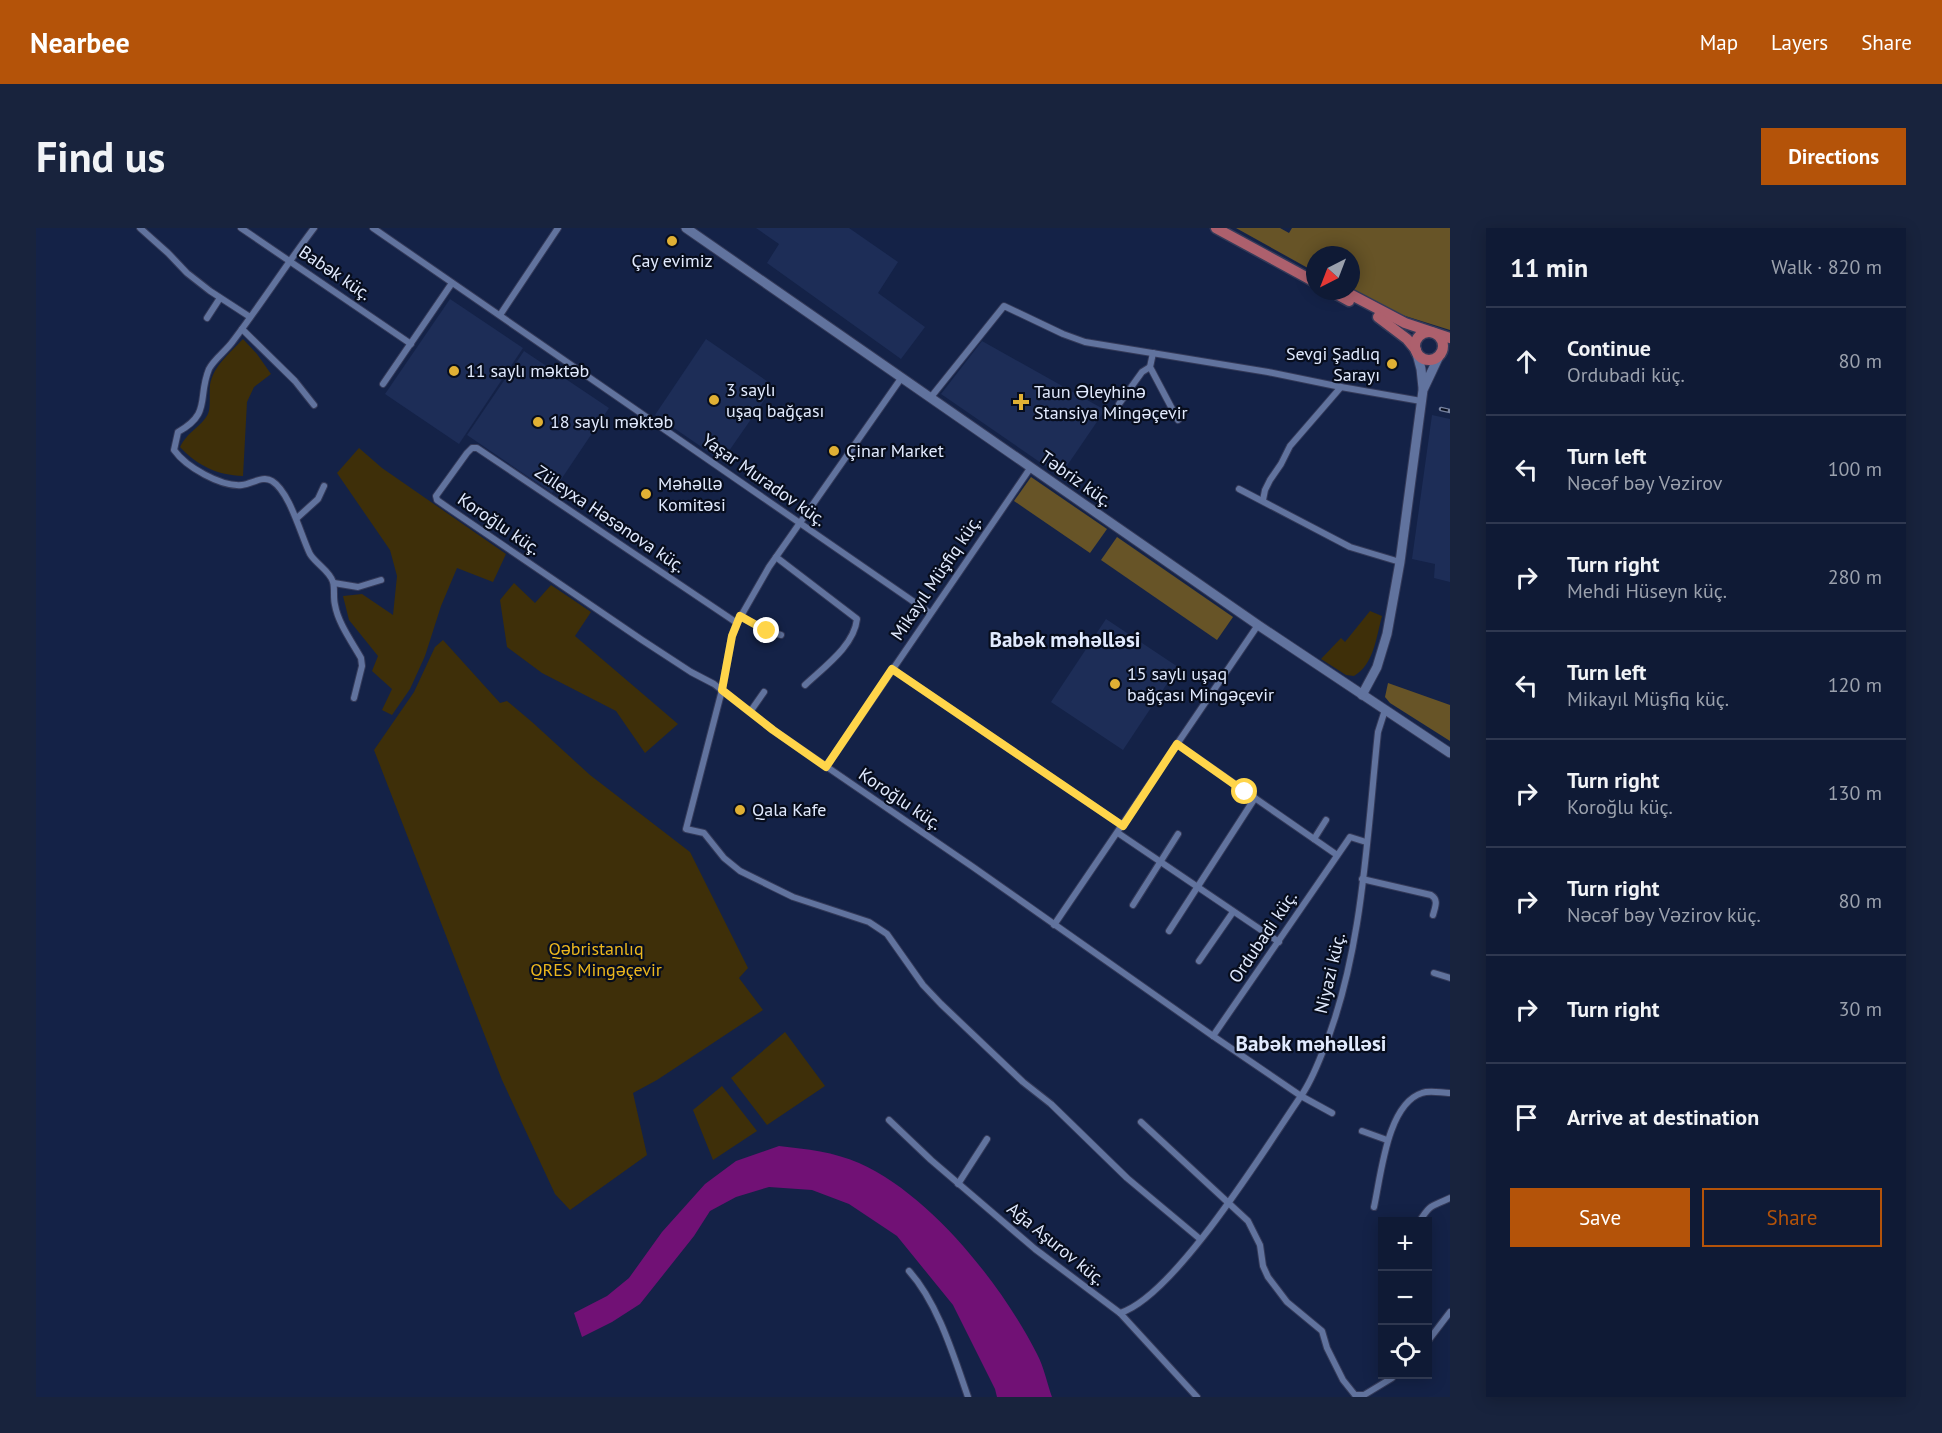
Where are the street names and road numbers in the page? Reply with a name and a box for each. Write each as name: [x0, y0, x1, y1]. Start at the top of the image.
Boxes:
street label: Babək küç.: [295, 240, 376, 305]
street label: Yaşar Muradov küç.: [698, 428, 831, 531]
street label: Təbriz küç.: [1036, 445, 1117, 512]
street label: Züleyxa Həsənova küç.: [531, 460, 690, 577]
street label: Koroğlu küç.: [453, 487, 545, 560]
street label: Mikayıl Müşfiq küç.: [885, 511, 986, 645]
street label: Koroğlu küç.: [854, 762, 946, 835]
street label: Ordubadi küç.: [1223, 886, 1302, 987]
street label: Niyazi küç.: [1309, 930, 1350, 1016]
street label: Ağa Aşurov küç.: [1003, 1197, 1110, 1290]

